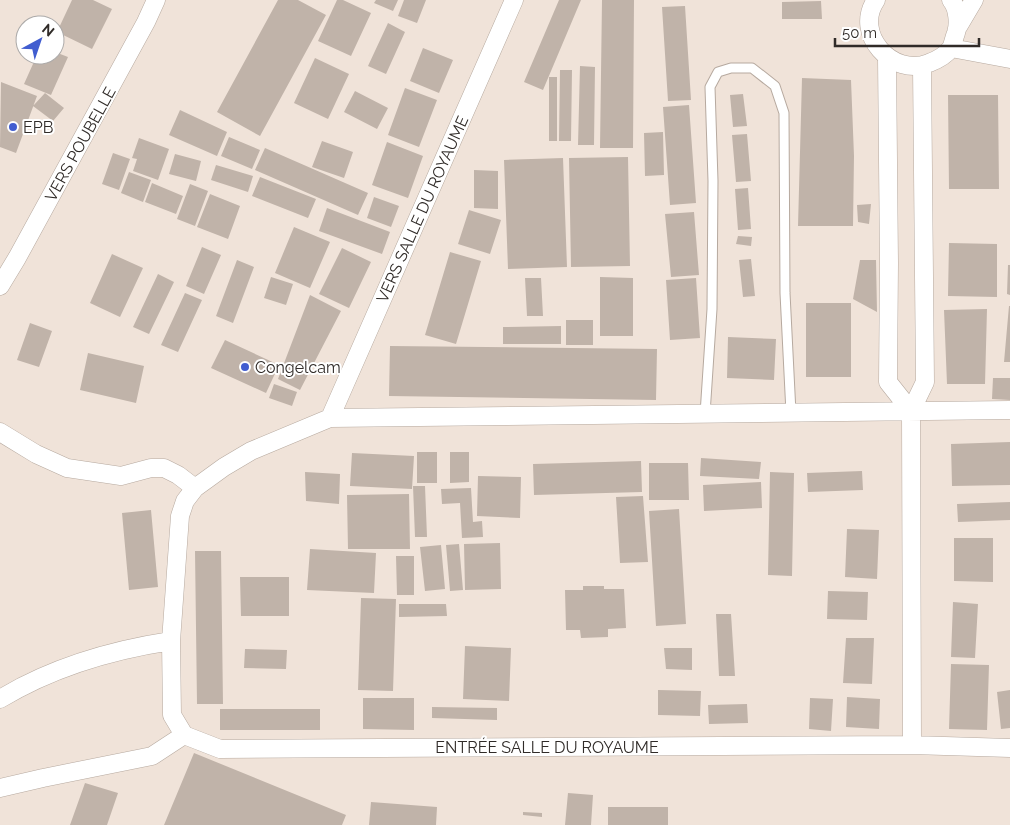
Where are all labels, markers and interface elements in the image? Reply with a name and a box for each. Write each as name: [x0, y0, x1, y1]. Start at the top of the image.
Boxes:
north arrow: [15, 15, 65, 65]
scale bar: [835, 15, 979, 47]
text: N: [39, 20, 58, 40]
text: 50 m: [842, 24, 877, 42]
street label: VERS POUBELLE: [41, 84, 120, 205]
street label: VERS SALLE DU ROYAUME: [373, 113, 472, 305]
place label: EPB: [23, 118, 53, 137]
marker: EPB: [7, 121, 19, 133]
place label: Congelcam: [255, 358, 341, 377]
marker: Congelcam: [239, 361, 251, 373]
street label: ENTRÉE SALLE DU ROYAUME: [435, 737, 659, 757]

